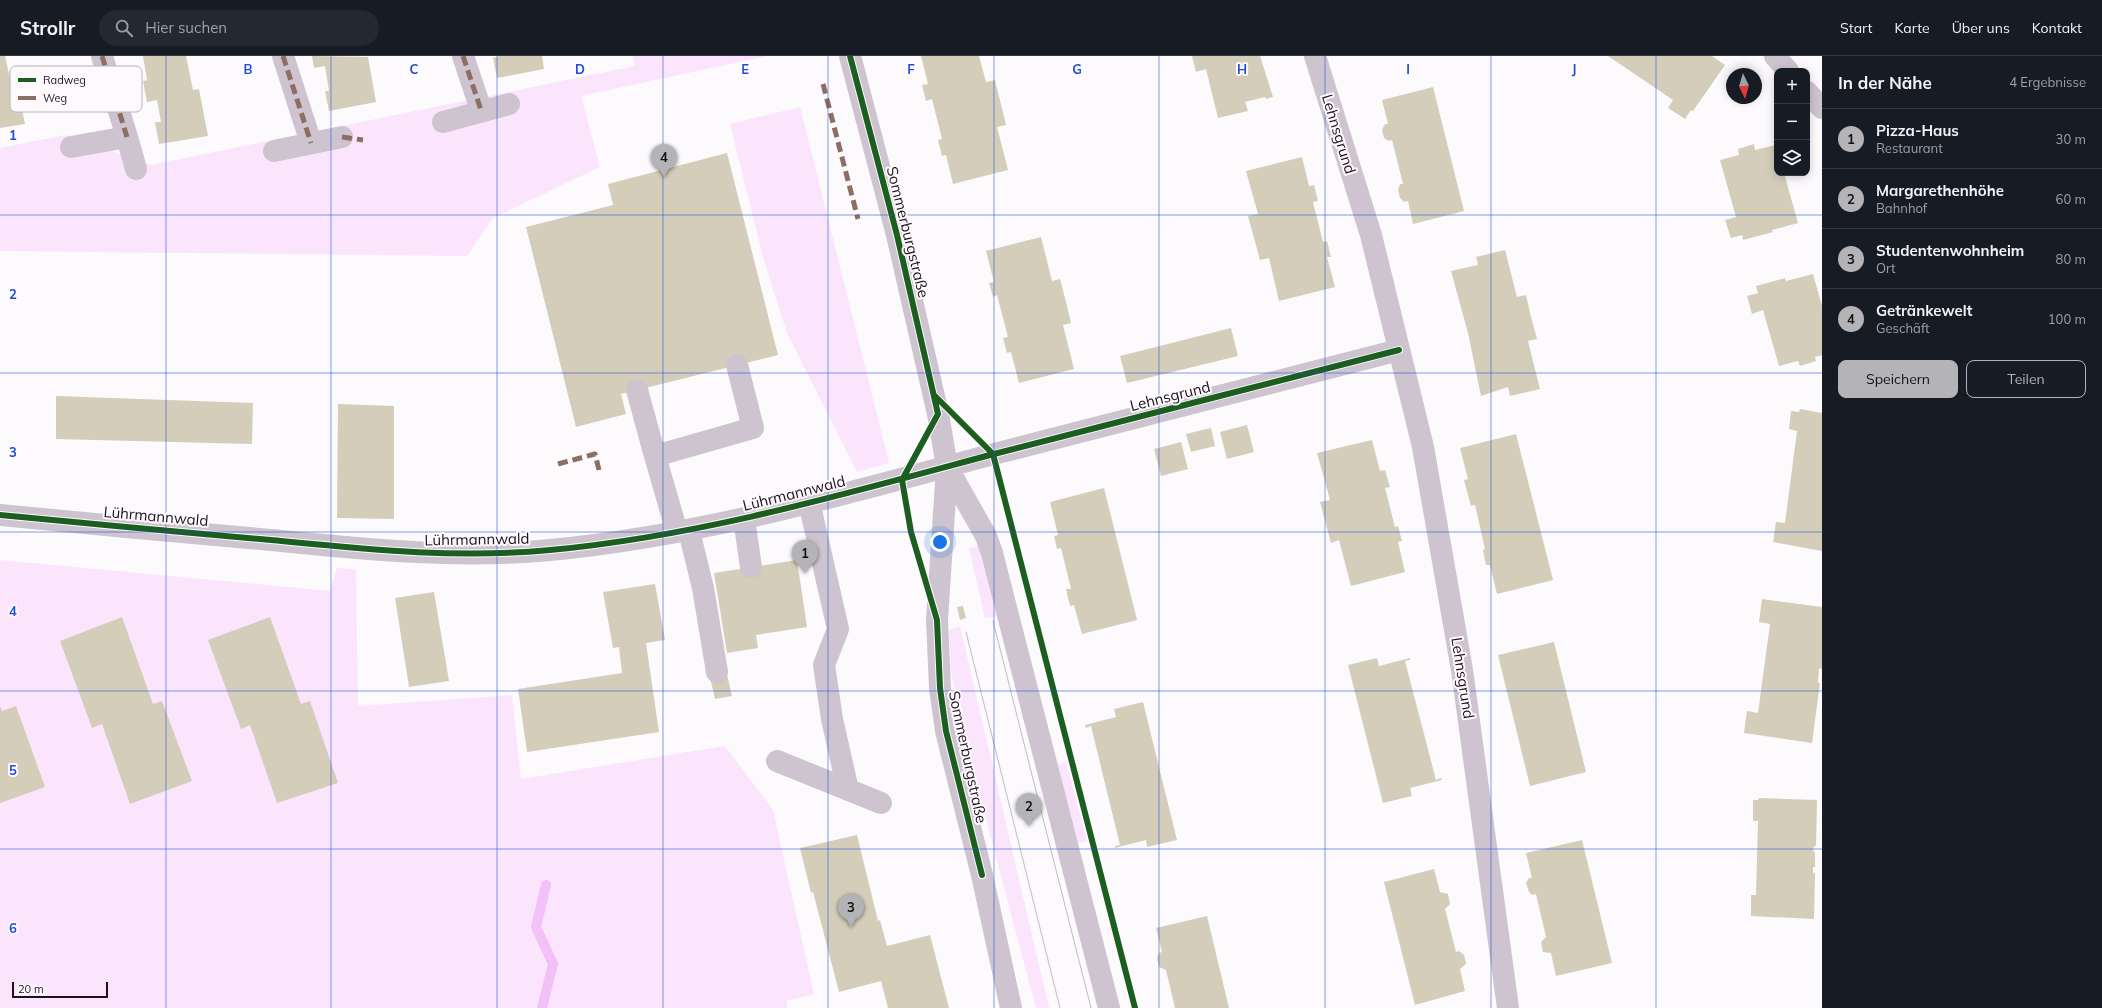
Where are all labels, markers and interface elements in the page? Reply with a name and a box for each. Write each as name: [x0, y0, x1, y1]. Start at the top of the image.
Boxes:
search box: [99, 10, 379, 46]
text: Strollr: [20, 16, 75, 40]
icon: search: [113, 17, 135, 39]
text: Hier suchen: [145, 18, 227, 37]
text: Start: [1840, 19, 1872, 37]
text: Karte: [1894, 19, 1930, 37]
text: Über uns: [1952, 19, 2010, 37]
text: Kontakt: [2032, 19, 2082, 37]
text: B: [244, 61, 253, 77]
text: C: [410, 61, 419, 77]
text: D: [575, 61, 585, 77]
text: E: [741, 61, 749, 77]
text: F: [907, 61, 915, 77]
text: G: [1072, 61, 1082, 77]
text: H: [1237, 61, 1247, 77]
text: I: [1406, 61, 1410, 77]
text: J: [1572, 61, 1576, 77]
legend: [10, 66, 142, 112]
north arrow: [1726, 68, 1762, 104]
map controls: [1774, 68, 1810, 176]
button: +: [1774, 68, 1810, 104]
text: In der Nähe: [1838, 72, 1932, 93]
text: Radweg: [43, 73, 86, 87]
text: 4 Ergebnisse: [2009, 74, 2086, 90]
text: Weg: [43, 91, 67, 105]
street label: Lehnsgrund: [1318, 92, 1360, 176]
button: −: [1774, 104, 1810, 140]
text: Pizza-Haus: [1876, 121, 1959, 140]
text: 1: [9, 127, 17, 143]
text: 1: [1847, 131, 1855, 147]
text: 30 m: [2056, 131, 2086, 147]
button: layers: [1774, 140, 1810, 176]
text: Restaurant: [1876, 140, 1943, 156]
pin: 4: [651, 144, 677, 177]
street label: Sommerburgstraße: [883, 164, 933, 300]
text: Margarethenhöhe: [1876, 181, 2004, 200]
text: 2: [1847, 191, 1855, 207]
text: 60 m: [2056, 191, 2086, 207]
text: Bahnhof: [1876, 200, 1927, 216]
text: Studentenwohnheim: [1876, 241, 2024, 260]
text: 3: [1847, 251, 1855, 267]
text: 80 m: [2056, 251, 2086, 267]
text: Ort: [1876, 260, 1896, 276]
text: 2: [9, 286, 17, 302]
text: Getränkewelt: [1876, 301, 1972, 320]
text: 4: [1847, 311, 1855, 327]
text: 100 m: [2048, 311, 2086, 327]
text: Geschäft: [1876, 320, 1930, 336]
button: Speichern: [1838, 360, 1958, 398]
button: Teilen: [1966, 360, 2086, 398]
street label: Lehnsgrund: [1128, 377, 1212, 415]
text: 3: [9, 444, 17, 460]
street label: Lührmannwald: [741, 471, 847, 515]
street label: Lührmannwald: [103, 502, 209, 530]
street label: Lührmannwald: [424, 529, 530, 549]
your location: [930, 532, 950, 552]
pin: 1: [792, 540, 818, 573]
text: 4: [9, 603, 17, 619]
street label: Lehnsgrund: [1447, 636, 1479, 720]
street label: Sommerburgstraße: [945, 689, 991, 825]
text: 5: [9, 762, 17, 778]
pin: 2: [1016, 793, 1042, 826]
pin: 3: [838, 894, 864, 927]
text: 6: [9, 920, 17, 936]
scale bar: [12, 980, 108, 999]
text: 20 m: [18, 982, 44, 996]

